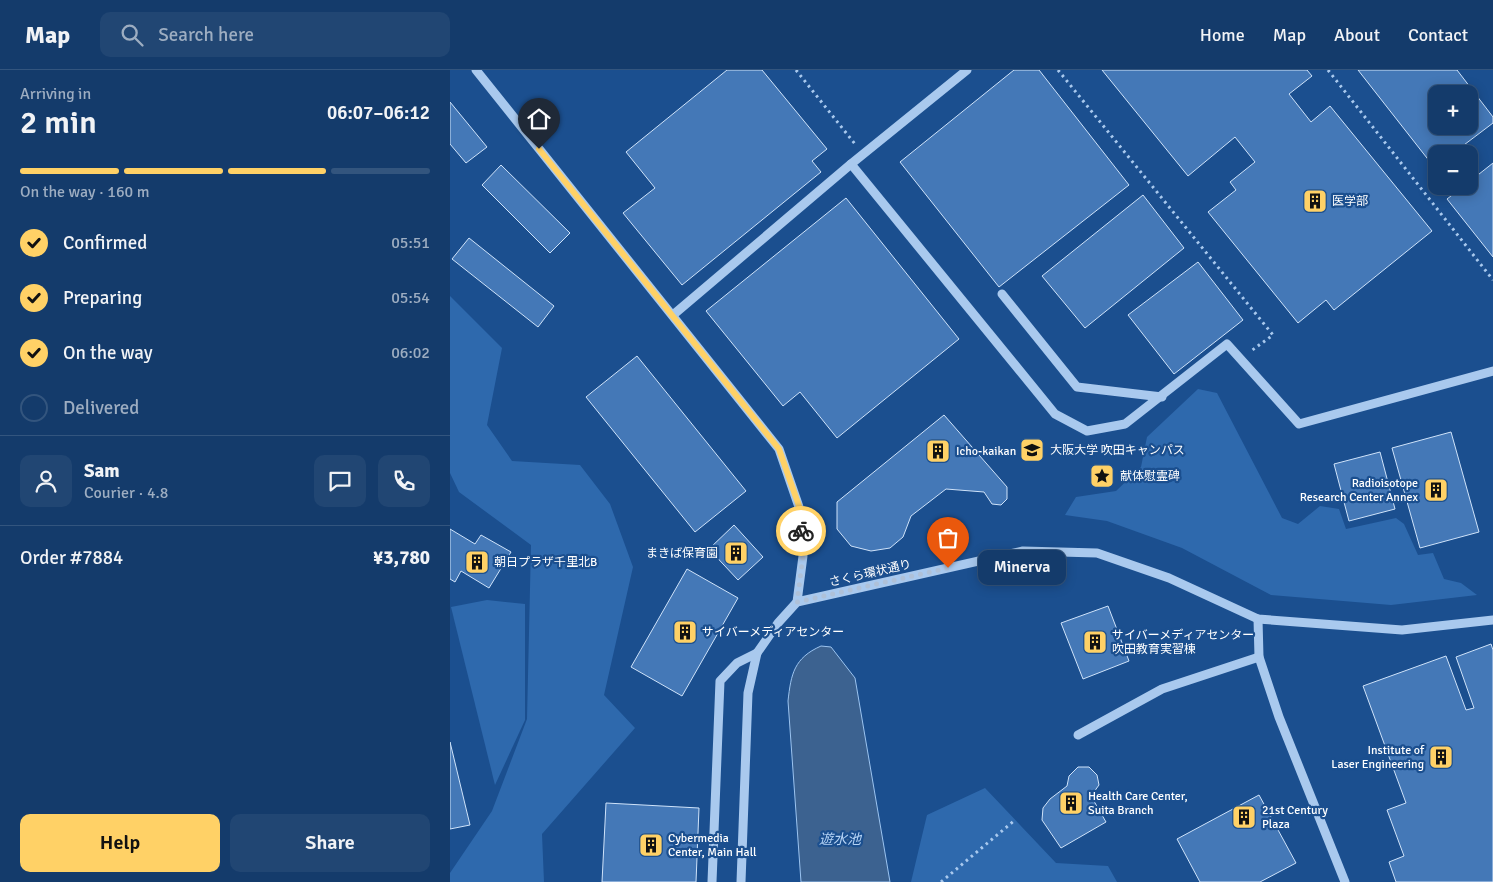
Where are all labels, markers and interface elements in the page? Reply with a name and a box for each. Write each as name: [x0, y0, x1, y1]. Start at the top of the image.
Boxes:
search box: [100, 12, 450, 57]
text: Map: [25, 20, 70, 50]
icon: search: [118, 21, 146, 49]
text: Search here: [158, 23, 254, 47]
text: Home: [1200, 24, 1245, 46]
text: Map: [1273, 24, 1306, 46]
text: About: [1334, 24, 1380, 46]
text: Contact: [1408, 24, 1468, 46]
text: Arriving in: [20, 84, 91, 104]
map controls: [1428, 85, 1478, 195]
button: +: [1428, 85, 1478, 135]
pin: [518, 98, 560, 149]
text: 06:07–06:12: [327, 101, 430, 125]
text: 2 min: [20, 103, 97, 142]
icon: home: [525, 105, 553, 133]
button: −: [1428, 145, 1478, 195]
text: On the way · 160 m: [20, 182, 150, 202]
building icon: 医学部: [1302, 188, 1328, 214]
place label: 医学部: [1332, 194, 1368, 209]
icon: check: [20, 229, 48, 257]
text: Confirmed: [63, 231, 147, 255]
text: 05:51: [391, 233, 430, 253]
icon: check: [20, 284, 48, 312]
text: Preparing: [63, 286, 142, 310]
text: 05:54: [391, 288, 430, 308]
icon: check: [20, 339, 48, 367]
text: On the way: [63, 341, 153, 365]
text: 06:02: [391, 343, 430, 363]
text: Delivered: [63, 396, 139, 420]
school or university icon: 大阪大学 吹田キャンパス: [1019, 437, 1045, 463]
building icon: Icho-kaikan: [925, 438, 951, 464]
place label: 大阪大学 吹田キャンパス: [1050, 443, 1185, 458]
place label: Icho-kaikan: [956, 444, 1016, 459]
button: person: [20, 455, 72, 507]
button: chat: [314, 455, 366, 507]
button: phone: [378, 455, 430, 507]
text: Sam: [84, 459, 120, 483]
place icon: 献体慰霊碑: [1089, 463, 1115, 489]
place label: 献体慰霊碑: [1120, 469, 1180, 484]
place label: Radioisotope Research Center Annex: [1300, 476, 1418, 505]
building icon: Radioisotope Research Center Annex: [1423, 477, 1449, 503]
text: Courier · 4.8: [84, 483, 168, 503]
courier: [776, 506, 826, 556]
icon: bike: [787, 517, 815, 545]
pin: [927, 517, 969, 568]
icon: bag: [934, 524, 962, 552]
building icon: まきば保育園: [723, 540, 749, 566]
text: Order #7884: [20, 546, 123, 570]
text: ¥3,780: [373, 546, 430, 570]
place label: まきば保育園: [646, 546, 718, 561]
building icon: 朝日プラザ千里北B: [464, 549, 490, 575]
callout: Minerva: [978, 550, 1066, 586]
place label: 朝日プラザ千里北B: [494, 555, 597, 570]
street label: さくら環状通り: [827, 557, 913, 590]
text: Minerva: [994, 557, 1050, 577]
building icon: サイバーメディアセンター: [672, 619, 698, 645]
place label: サイバーメディアセンター: [702, 625, 844, 640]
place label: サイバーメディアセンター 吹田教育実習棟: [1112, 628, 1254, 657]
building icon: サイバーメディアセンター 吹田教育実習棟: [1082, 629, 1108, 655]
place label: Institute of Laser Engineering: [1331, 743, 1425, 772]
building icon: Institute of Laser Engineering: [1428, 744, 1454, 770]
place label: Health Care Center, Suita Branch: [1088, 789, 1188, 818]
building icon: Health Care Center, Suita Branch: [1058, 790, 1084, 816]
place label: 21st Century Plaza: [1262, 803, 1328, 832]
building icon: 21st Century Plaza: [1231, 804, 1257, 830]
button: Help: [20, 814, 220, 872]
button: Share: [230, 814, 430, 872]
place label: Cybermedia Center, Main Hall: [668, 831, 757, 860]
water label: 遊水池: [819, 831, 863, 848]
building icon: Cybermedia Center, Main Hall: [638, 832, 664, 858]

